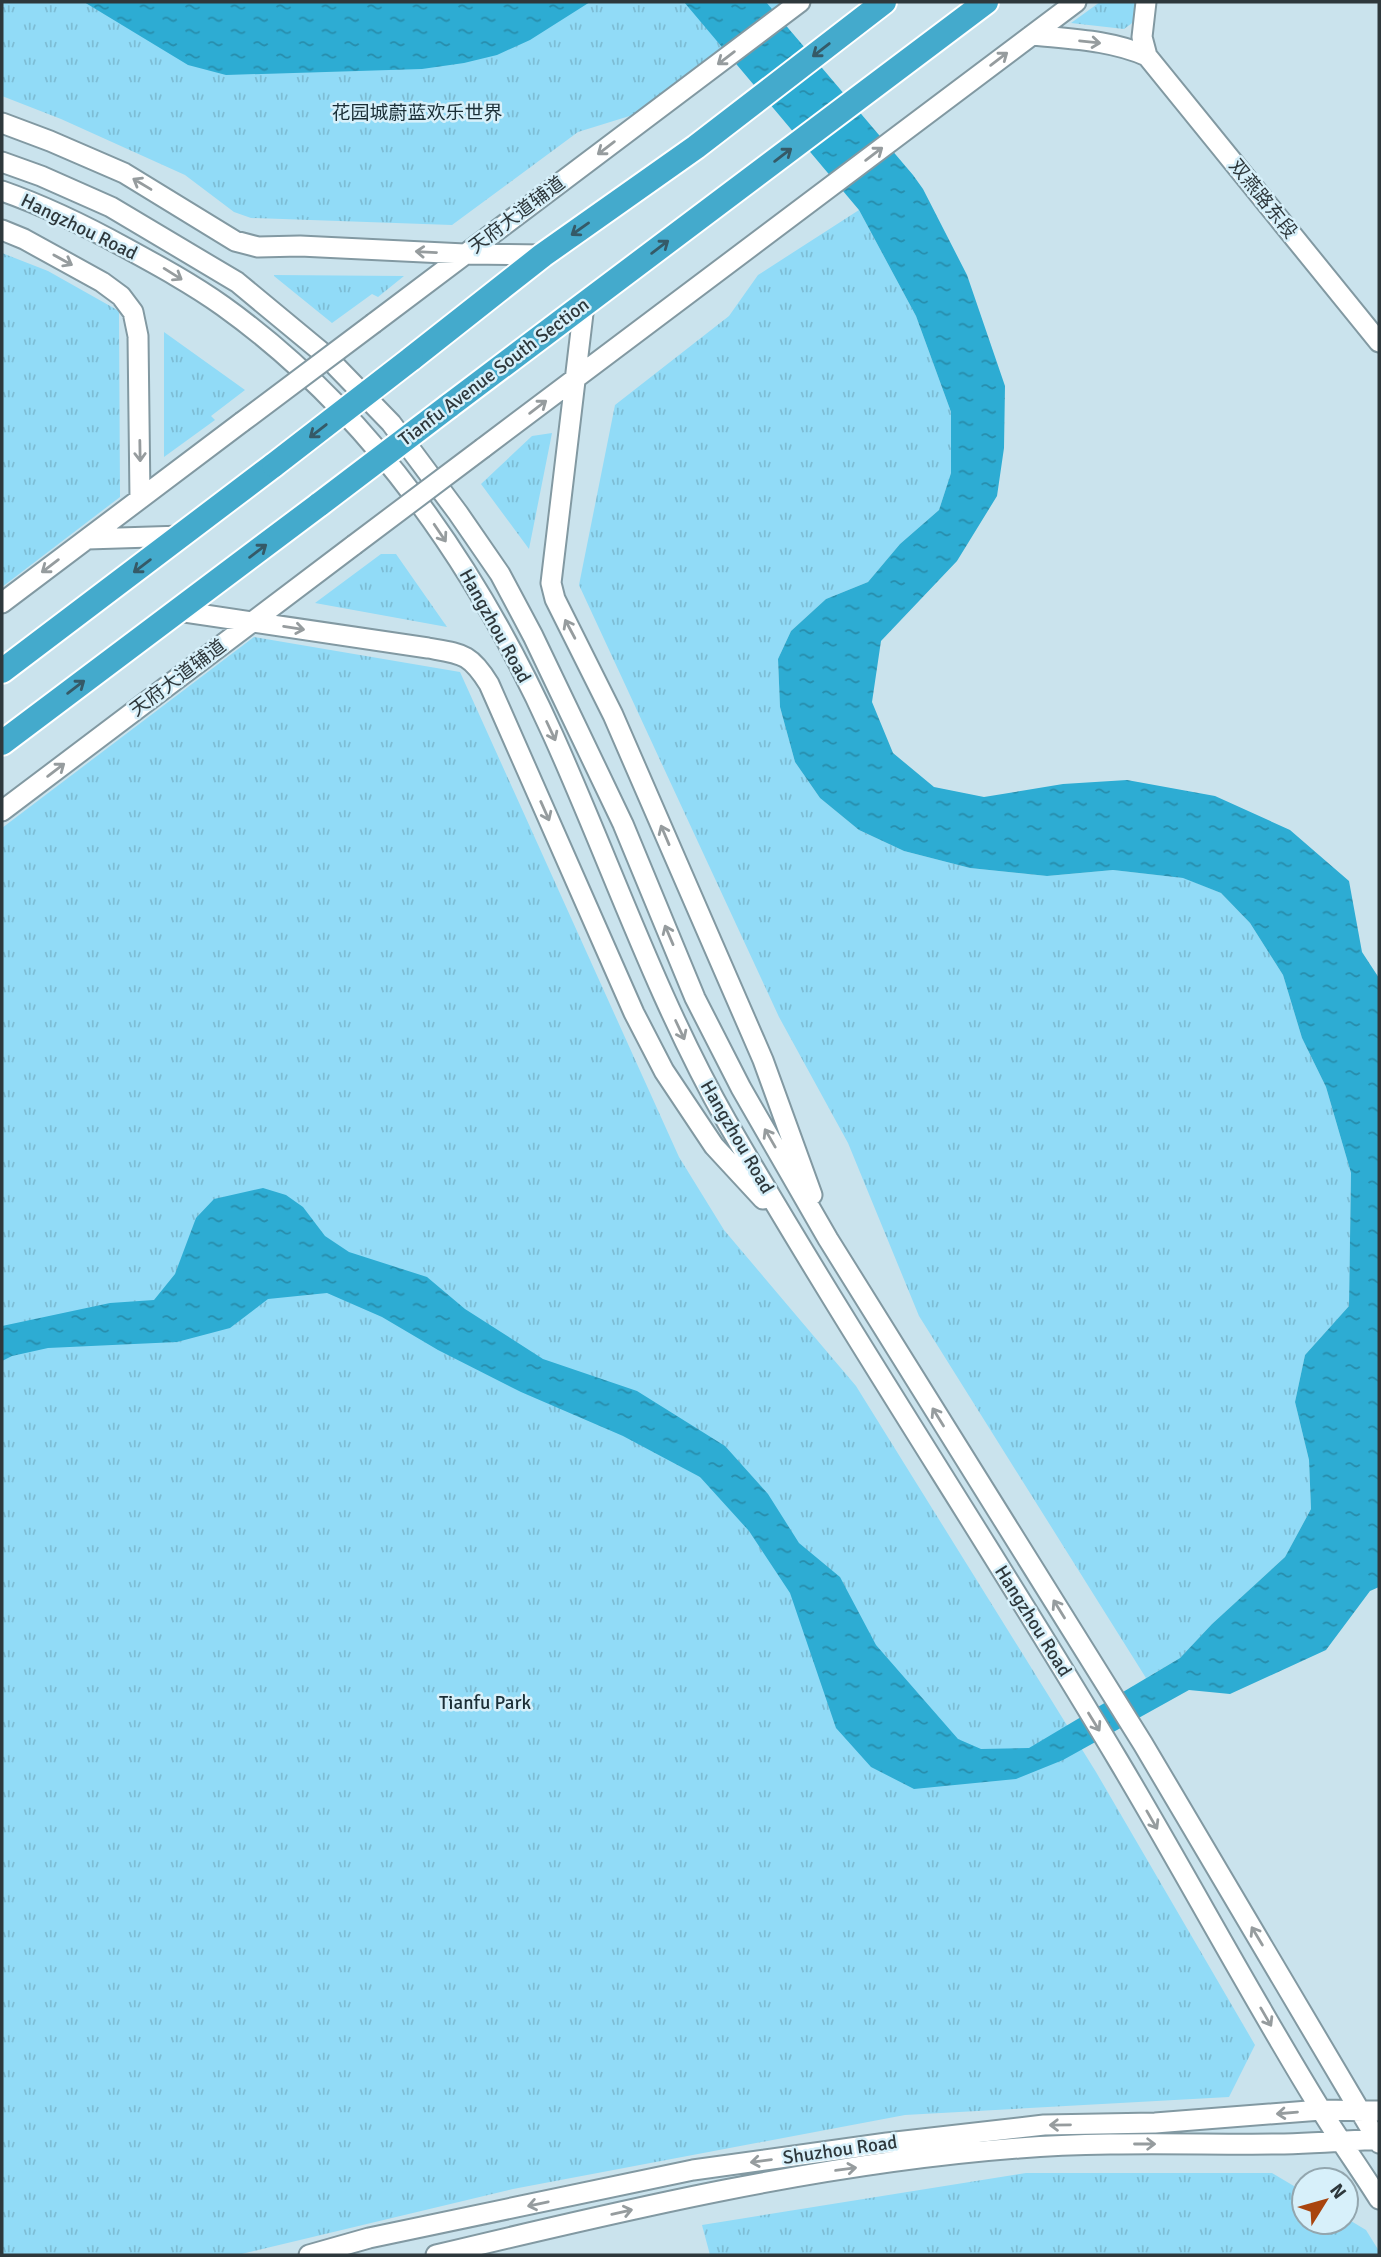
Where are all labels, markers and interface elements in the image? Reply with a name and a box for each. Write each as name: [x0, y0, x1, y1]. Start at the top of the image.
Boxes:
one-way arrow: [1079, 35, 1101, 48]
one-way arrow: [813, 43, 831, 58]
one-way arrow: [717, 50, 736, 65]
one-way arrow: [989, 52, 1008, 67]
park label: 花园城蔚蓝欢乐世界: [331, 101, 503, 125]
one-way arrow: [597, 141, 616, 155]
one-way arrow: [864, 146, 883, 161]
one-way arrow: [773, 147, 792, 162]
street label: 双燕路东段: [1224, 155, 1302, 243]
street label: 天府大道辅道: [464, 171, 570, 259]
one-way arrow: [133, 177, 153, 191]
street label: Hangzhou Road: [17, 188, 141, 266]
one-way arrow: [571, 222, 590, 236]
one-way arrow: [650, 240, 669, 255]
one-way arrow: [416, 245, 438, 258]
one-way arrow: [52, 254, 73, 267]
one-way arrow: [163, 267, 182, 282]
street label: Tianfu Avenue South Section: [394, 293, 594, 451]
one-way arrow: [528, 400, 547, 415]
one-way arrow: [310, 423, 328, 438]
one-way arrow: [133, 439, 147, 462]
one-way arrow: [433, 523, 447, 542]
one-way arrow: [248, 543, 266, 558]
one-way arrow: [41, 559, 60, 574]
one-way arrow: [133, 559, 152, 574]
street label: Hangzhou Road: [454, 565, 536, 687]
one-way arrow: [563, 619, 577, 639]
one-way arrow: [282, 622, 305, 635]
street label: 天府大道辅道: [125, 634, 231, 722]
one-way arrow: [66, 680, 85, 695]
one-way arrow: [545, 720, 558, 741]
one-way arrow: [46, 762, 65, 777]
one-way arrow: [539, 800, 552, 821]
one-way arrow: [658, 825, 671, 846]
one-way arrow: [662, 924, 675, 946]
one-way arrow: [674, 1019, 687, 1040]
street label: Hangzhou Road: [695, 1076, 779, 1198]
one-way arrow: [762, 1129, 776, 1149]
one-way arrow: [931, 1407, 945, 1427]
street label: Hangzhou Road: [989, 1561, 1077, 1681]
one-way arrow: [1051, 1600, 1065, 1620]
park label: Tianfu Park: [439, 1691, 531, 1715]
one-way arrow: [1088, 1711, 1102, 1731]
one-way arrow: [1145, 1809, 1159, 1829]
one-way arrow: [1250, 1927, 1264, 1947]
one-way arrow: [1259, 2006, 1273, 2026]
one-way arrow: [1276, 2107, 1298, 2120]
one-way arrow: [1048, 2118, 1071, 2132]
street label: Shuzhou Road: [781, 2130, 899, 2170]
one-way arrow: [1133, 2137, 1156, 2151]
one-way arrow: [750, 2155, 773, 2168]
one-way arrow: [834, 2162, 856, 2175]
north arrow: [1290, 2166, 1360, 2236]
text: N: [1324, 2179, 1351, 2204]
one-way arrow: [527, 2198, 550, 2212]
one-way arrow: [610, 2205, 633, 2219]

